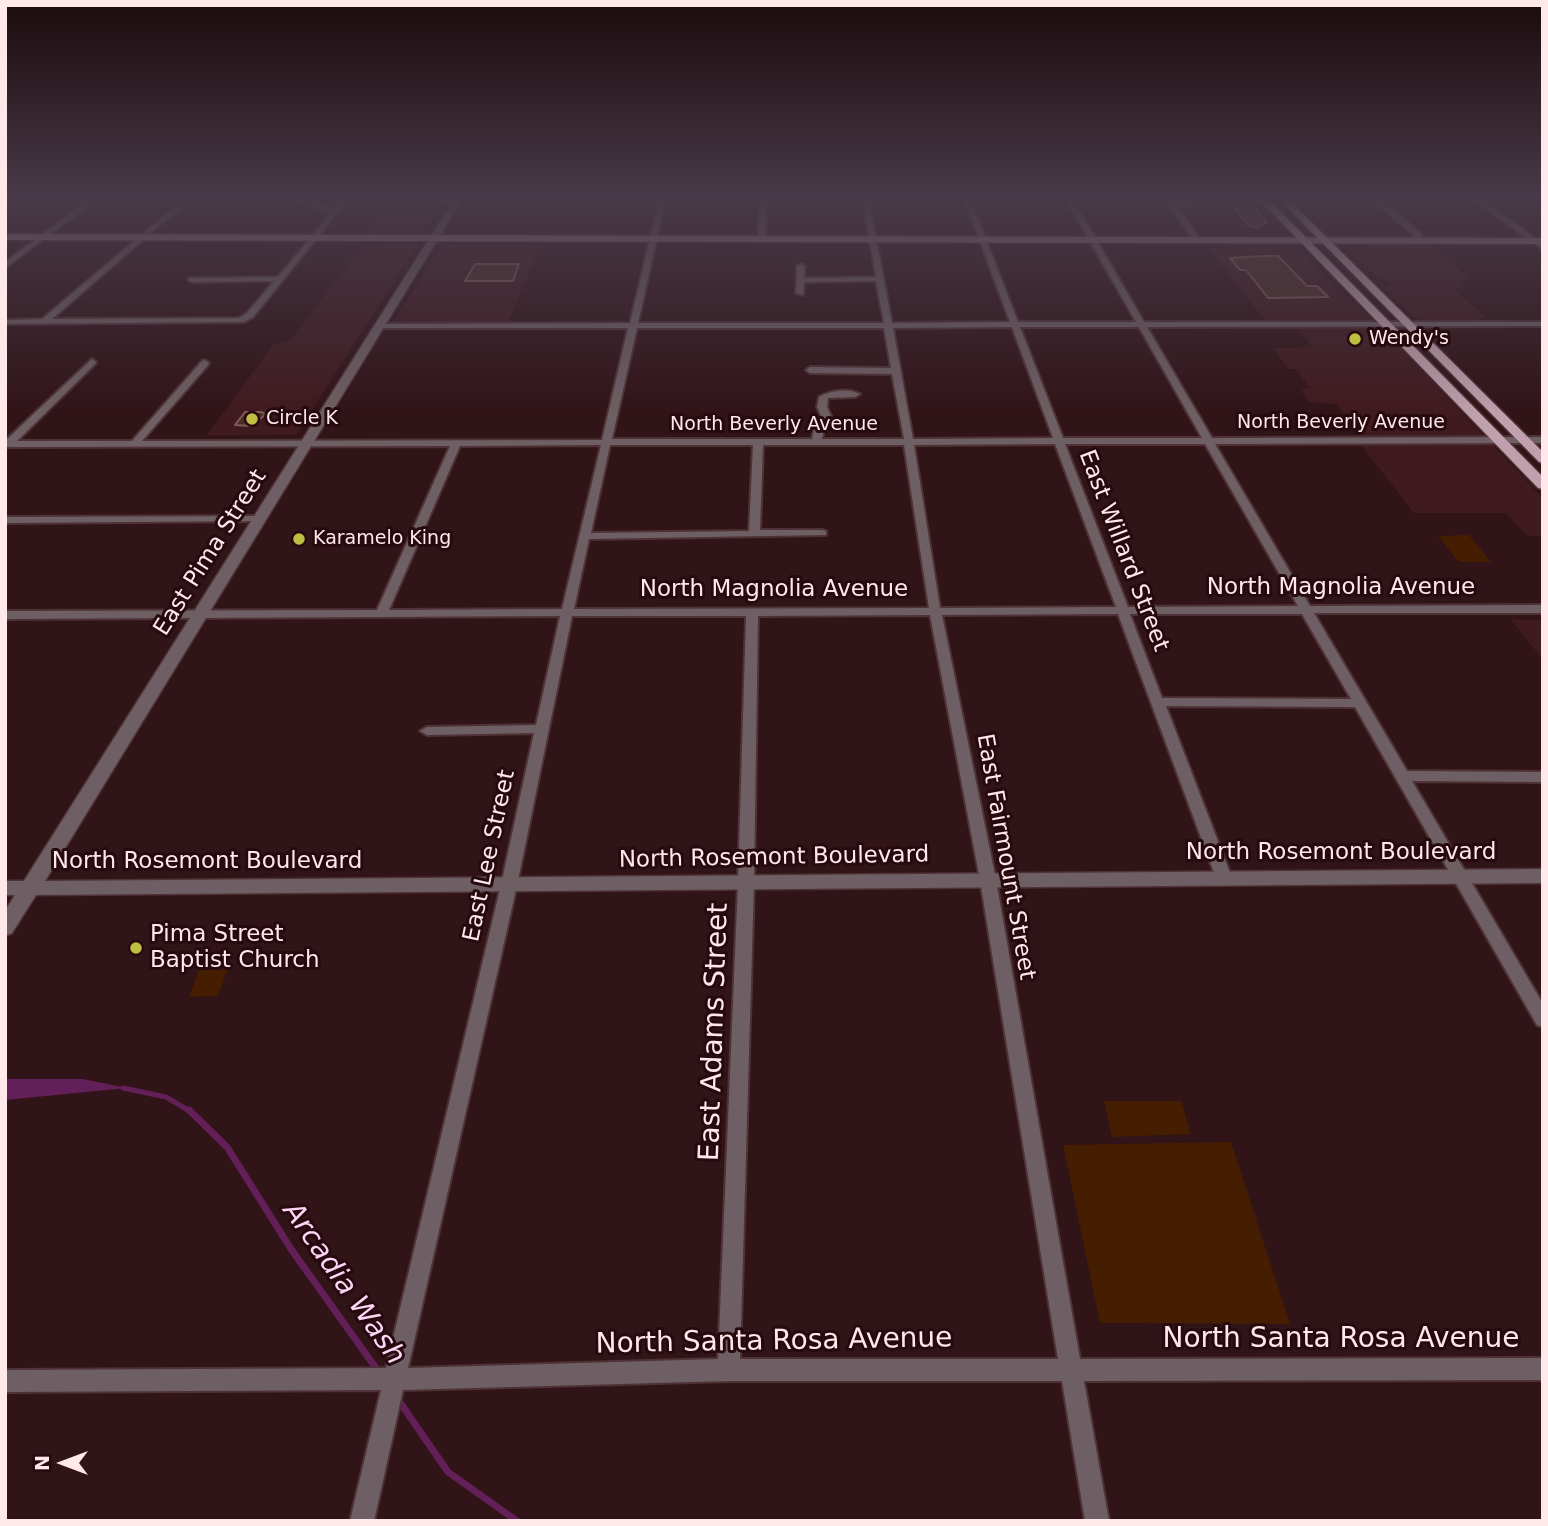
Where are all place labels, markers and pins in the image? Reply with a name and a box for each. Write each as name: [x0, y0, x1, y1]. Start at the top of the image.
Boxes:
place label: Wendy's: [1369, 328, 1449, 350]
marker: Wendy's: [1347, 331, 1363, 347]
place label: Circle K: [266, 408, 338, 430]
marker: Circle K: [244, 411, 260, 427]
place label: Karamelo King: [313, 528, 451, 550]
marker: Karamelo King: [291, 531, 307, 547]
place label: Pima Street Baptist Church: [150, 921, 320, 975]
marker: Pima Street Baptist Church: [128, 940, 144, 956]

